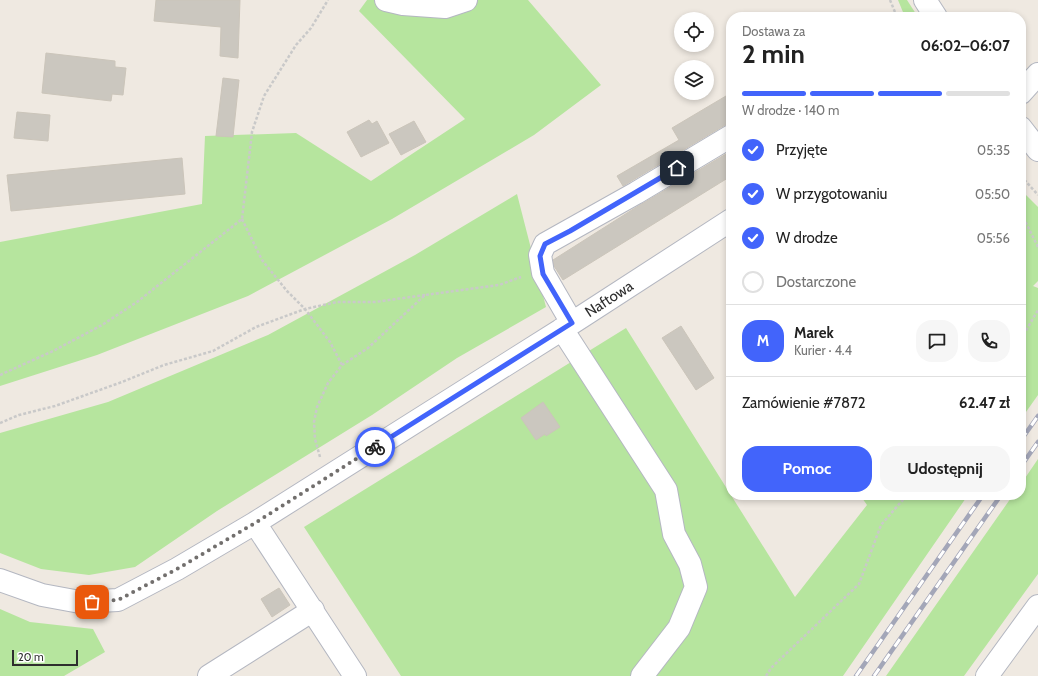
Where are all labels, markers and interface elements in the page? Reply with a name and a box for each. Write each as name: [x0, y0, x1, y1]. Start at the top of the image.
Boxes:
map controls: [674, 12, 714, 100]
button: locate: [674, 12, 714, 52]
text: Dostawa za: [742, 23, 805, 39]
text: 06:02–06:07: [920, 37, 1010, 55]
text: 2 min: [742, 38, 805, 70]
button: layers: [674, 60, 714, 100]
text: W drodze · 140 m: [742, 102, 839, 118]
icon: check: [742, 139, 764, 161]
text: Przyjęte: [776, 141, 827, 159]
text: 05:35: [977, 142, 1010, 158]
pin: [660, 151, 694, 185]
icon: home: [666, 157, 688, 179]
icon: check: [742, 183, 764, 205]
text: W przygotowaniu: [776, 185, 887, 203]
text: 05:50: [975, 186, 1010, 202]
icon: check: [742, 227, 764, 249]
text: W drodze: [776, 229, 838, 247]
text: 05:56: [977, 230, 1010, 246]
text: Dostarczone: [776, 273, 856, 291]
street label: Naftowa: [582, 276, 637, 321]
button: chat: [916, 320, 958, 362]
button: phone: [968, 320, 1010, 362]
text: Marek: [794, 324, 834, 342]
text: M: [757, 332, 769, 350]
text: Kurier · 4.4: [794, 342, 852, 358]
text: Zamówienie #7872: [742, 394, 866, 412]
text: 62.47 zł: [959, 394, 1010, 412]
courier: [355, 427, 395, 467]
icon: bike: [364, 436, 386, 458]
button: Pomoc: [742, 446, 872, 492]
button: Udostępnij: [880, 446, 1010, 492]
pin: [75, 585, 109, 619]
icon: bag: [81, 591, 103, 613]
scale bar: [12, 648, 78, 667]
text: 20 m: [18, 650, 44, 664]

